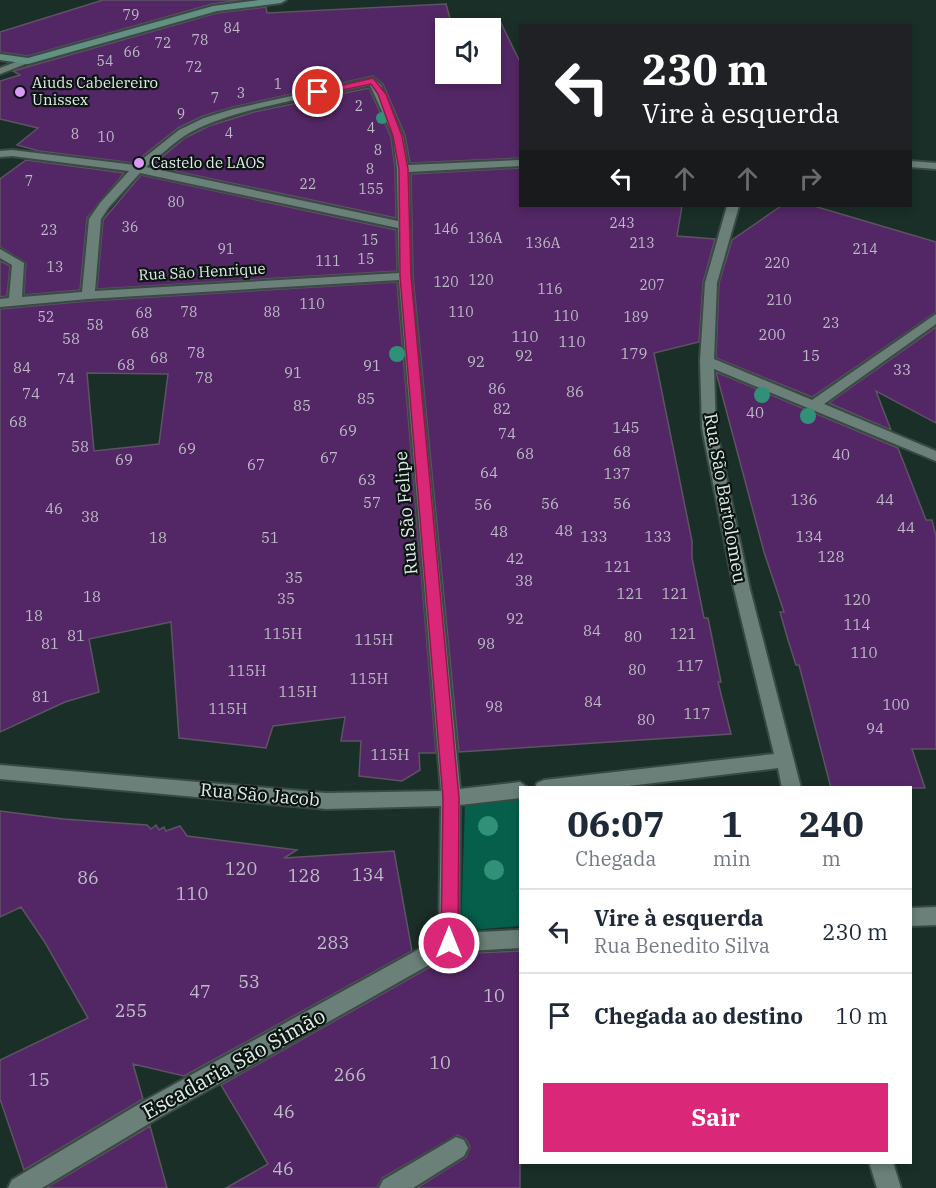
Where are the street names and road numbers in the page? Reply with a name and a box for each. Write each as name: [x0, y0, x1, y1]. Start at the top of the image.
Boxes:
street label: Rua São Henrique: [138, 259, 266, 284]
street label: Rua São Bartolomeu: [699, 411, 752, 585]
street label: Rua São Felipe: [389, 450, 422, 576]
street label: Rua São Jacob: [199, 778, 321, 811]
street label: Escadaria São Simão: [137, 1001, 330, 1125]

